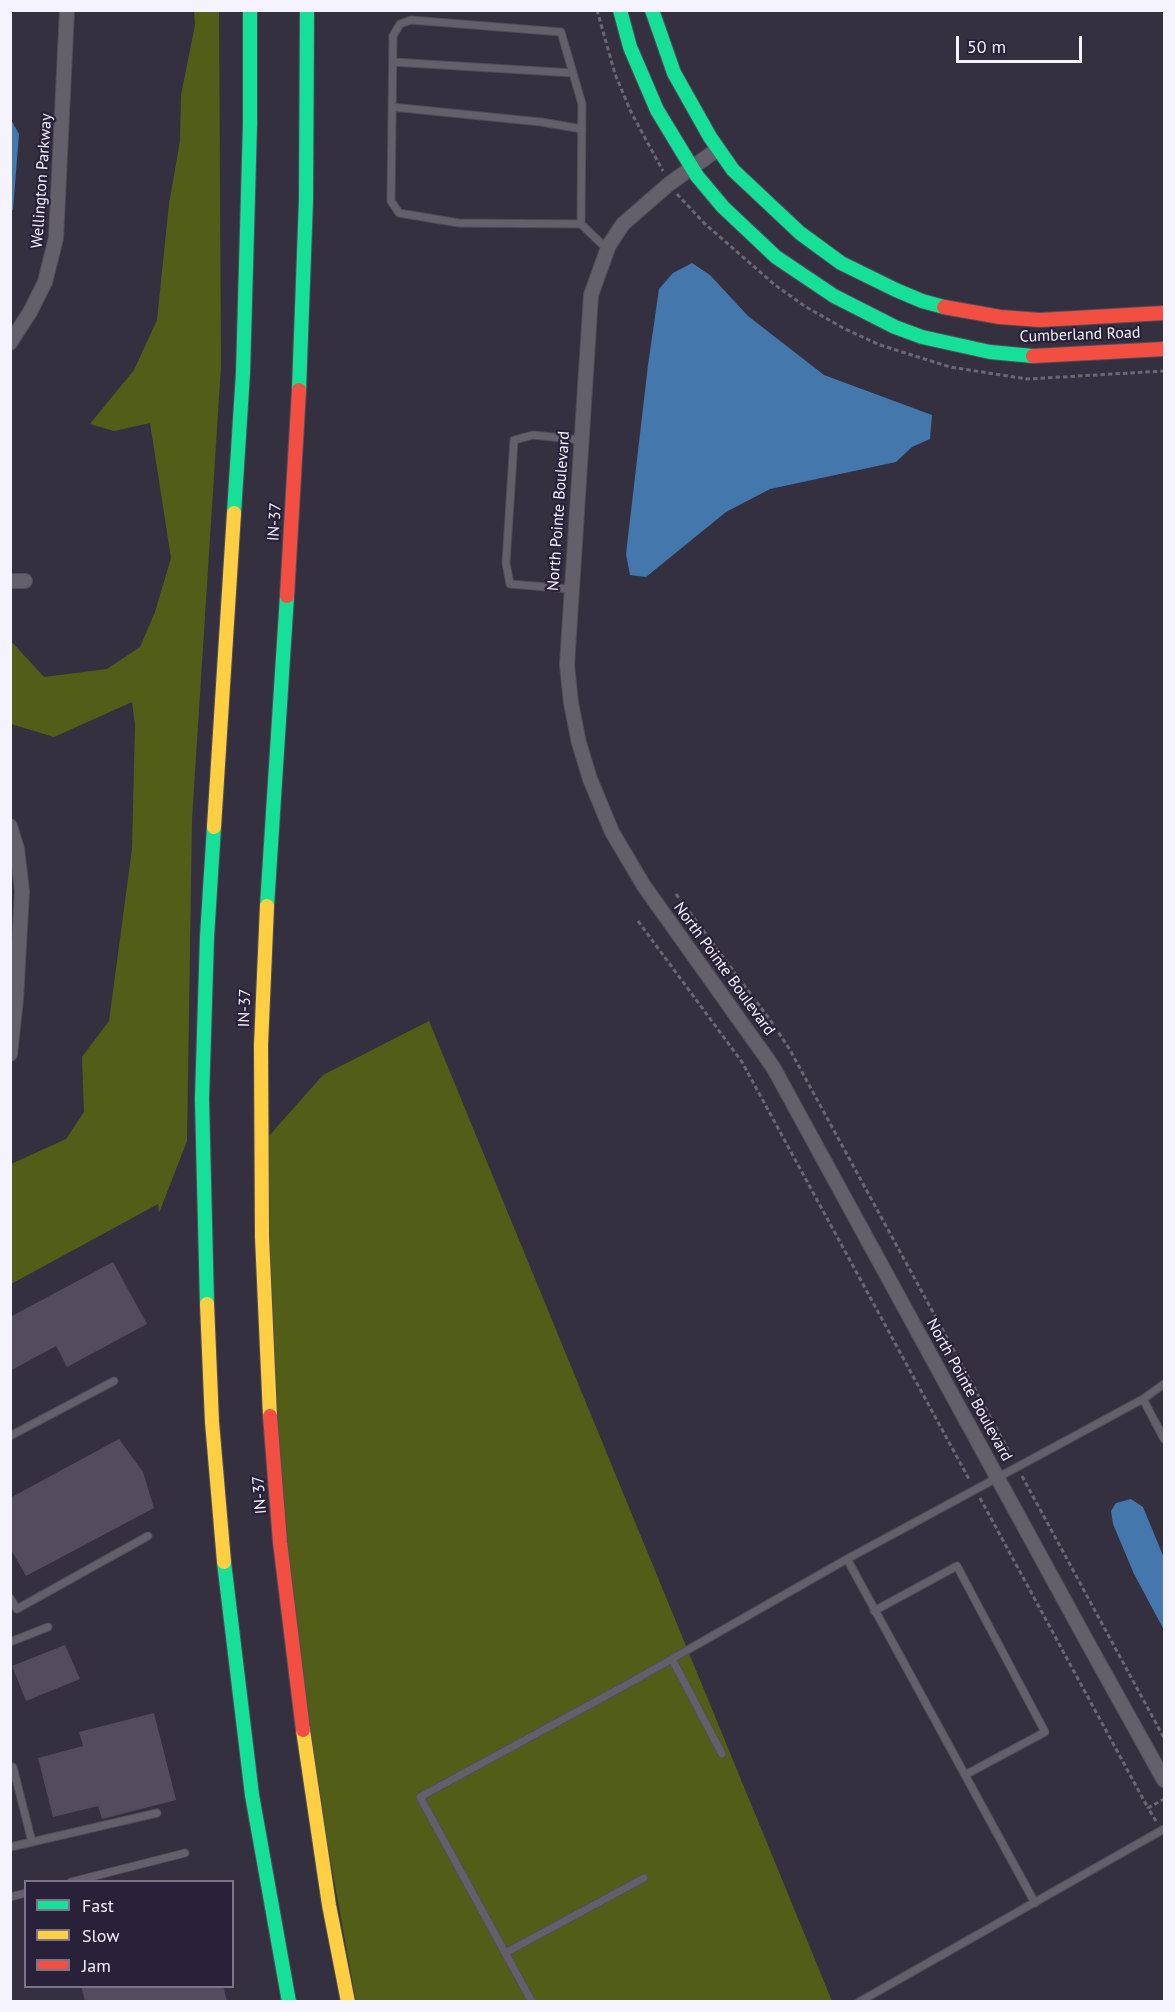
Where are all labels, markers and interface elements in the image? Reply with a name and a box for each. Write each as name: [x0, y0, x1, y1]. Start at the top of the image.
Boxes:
scale bar: [959, 24, 1085, 62]
text: 50 m: [967, 35, 1006, 58]
street label: Wellington Parkway: [28, 113, 56, 249]
street label: Cumberland Road: [1019, 323, 1141, 347]
street label: North Pointe Boulevard: [544, 431, 574, 591]
street label: IN-37: [264, 502, 286, 542]
street label: North Pointe Boulevard: [669, 899, 779, 1039]
street label: IN-37: [235, 988, 255, 1028]
street label: North Pointe Boulevard: [922, 1315, 1016, 1465]
street label: IN-37: [249, 1475, 271, 1515]
legend: [24, 1880, 234, 1988]
text: Fast: [82, 1894, 114, 1917]
text: Slow: [82, 1924, 120, 1947]
text: Jam: [82, 1954, 111, 1977]

